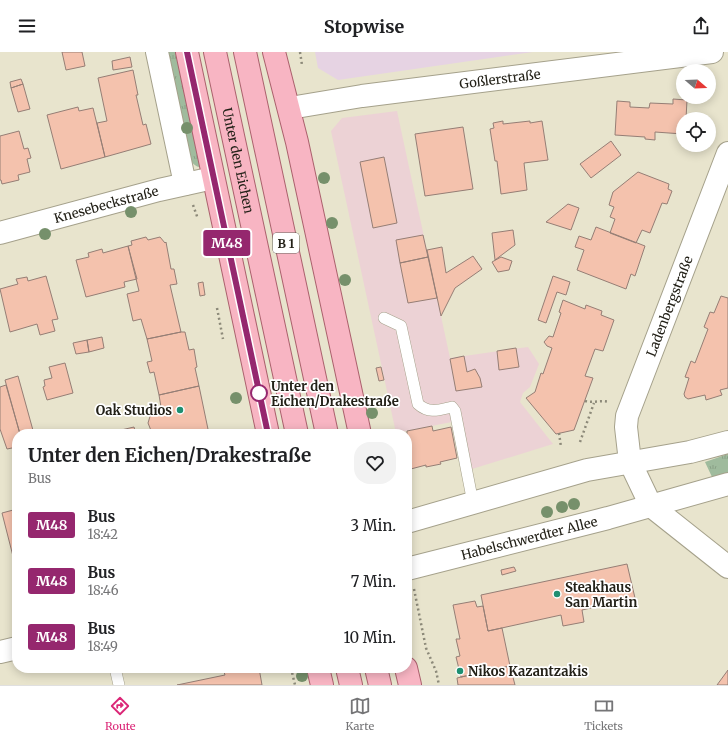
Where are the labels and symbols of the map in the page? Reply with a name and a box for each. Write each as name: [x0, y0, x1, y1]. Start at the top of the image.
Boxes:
north arrow: [676, 64, 716, 104]
street label: Goßlerstraße: [458, 65, 542, 92]
street label: Unter den Eichen: [219, 106, 258, 215]
street label: Knesebeckstraße: [52, 182, 161, 227]
line badge: M48: [204, 230, 250, 256]
road number: B 1: [273, 233, 299, 253]
street label: Ladenbergstraße: [642, 253, 696, 359]
place label: Unter den Eichen/Drakestraße: [271, 378, 399, 410]
marker: Unter den Eichen/Drakestraße: [250, 384, 268, 402]
place label: Oak Studios: [96, 402, 172, 419]
marker: Oak Studios: [175, 405, 185, 415]
street label: Habelschwerdter Allee: [459, 512, 599, 563]
place label: Steakhaus San Martin: [565, 579, 637, 611]
marker: Steakhaus San Martin: [552, 589, 562, 599]
place label: Nikos Kazantzakis: [468, 663, 588, 680]
marker: Nikos Kazantzakis: [455, 666, 465, 676]

